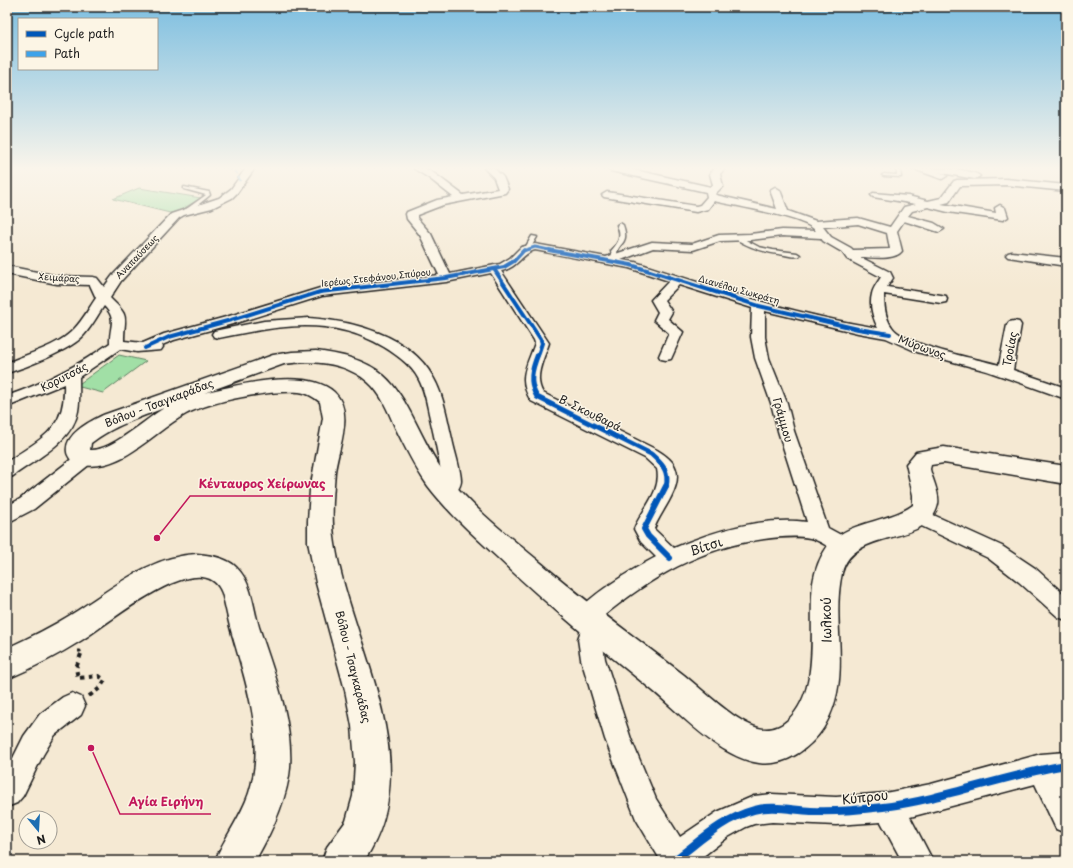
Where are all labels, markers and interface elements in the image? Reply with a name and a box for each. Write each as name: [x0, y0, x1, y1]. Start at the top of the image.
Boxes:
legend: [18, 18, 158, 70]
text: Cycle path: [54, 24, 115, 42]
text: Path: [54, 44, 80, 62]
street label: Αναπαύσεως: [112, 231, 161, 282]
street label: Ιερέως Στεφάνου Σπύρου: [320, 264, 431, 290]
street label: Χειμάρας: [38, 269, 81, 285]
street label: Διανέλου Σωκράτη: [697, 271, 782, 307]
street label: Μύρωνος: [896, 330, 949, 363]
street label: Τροίας: [998, 330, 1021, 368]
street label: Κορυτσάς: [37, 357, 91, 396]
street label: Βόλου - Τσαγκαράδας: [102, 374, 216, 431]
street label: Β. Σκουβαρά: [556, 390, 624, 435]
street label: Γράμμου: [769, 396, 798, 444]
callout: Κένταυρος Χείρωνας: [190, 472, 333, 496]
text: Κένταυρος Χείρωνας: [199, 474, 326, 492]
street label: Βίτσι: [687, 531, 725, 560]
street label: Ιωλκού: [816, 597, 835, 643]
street label: Βόλου - Τσαγκαράδας: [331, 609, 376, 725]
street label: Κύπρου: [841, 785, 889, 808]
callout: Αγία Ειρήνη: [120, 790, 211, 814]
text: Αγία Ειρήνη: [128, 792, 203, 810]
north arrow: [18, 810, 58, 850]
text: N: [34, 831, 48, 850]

